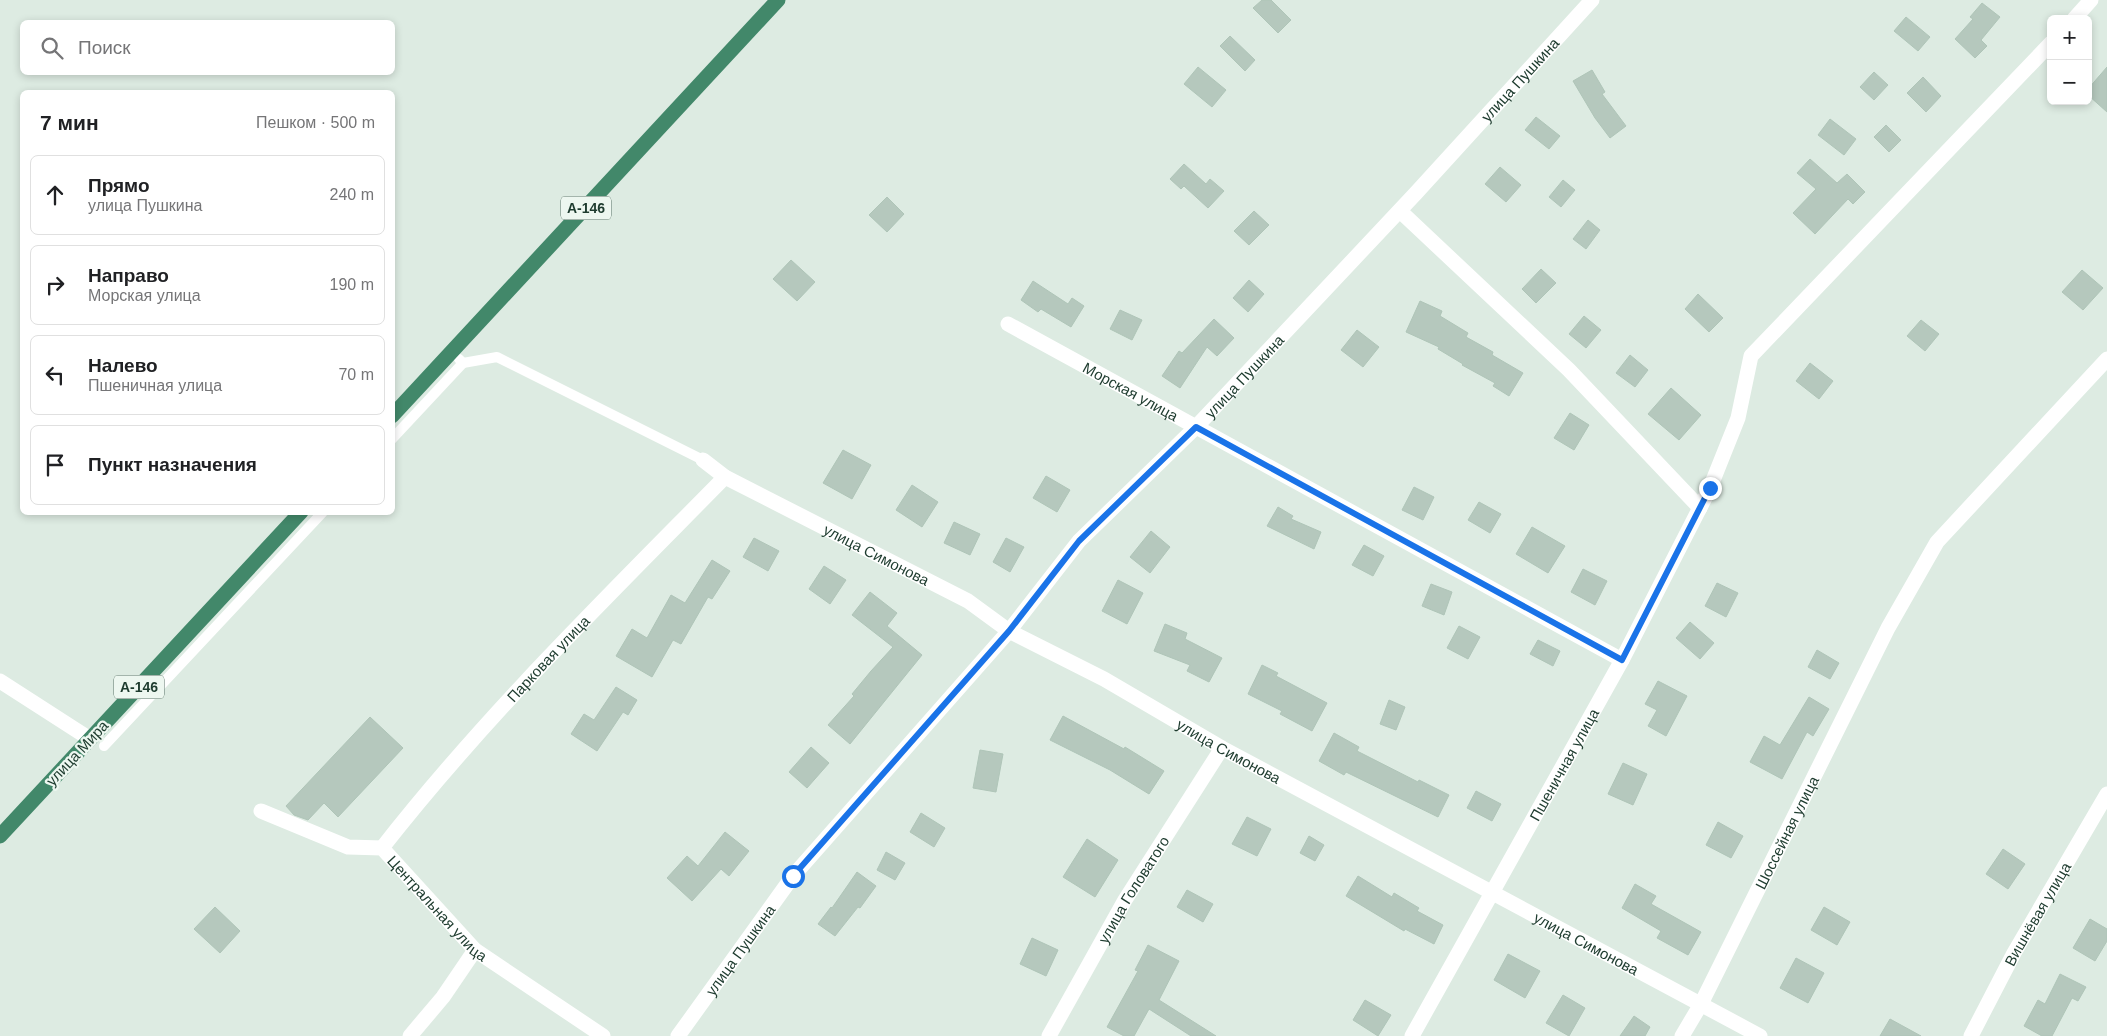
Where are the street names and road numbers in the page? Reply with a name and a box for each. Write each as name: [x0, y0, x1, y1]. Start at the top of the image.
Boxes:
street label: улица Пушкина: [1477, 33, 1563, 125]
road number: А-146: [561, 197, 611, 220]
street label: улица Пушкина: [1201, 331, 1287, 421]
street label: Морская улица: [1080, 358, 1182, 424]
street label: улица Симонова: [821, 520, 933, 589]
street label: Парковая улица: [503, 611, 593, 705]
road number: А-146: [114, 676, 164, 699]
street label: Пшеничная улица: [1526, 705, 1602, 824]
street label: улица Симонова: [1174, 715, 1284, 787]
street label: улица Мира: [42, 716, 112, 789]
street label: Шоссейная улица: [1751, 772, 1822, 892]
street label: улица Головатого: [1094, 833, 1172, 946]
street label: Центральная улица: [384, 852, 491, 965]
street label: Вишнёвая улица: [2001, 858, 2074, 968]
street label: улица Пушкина: [702, 901, 778, 998]
street label: улица Симонова: [1531, 908, 1642, 978]

